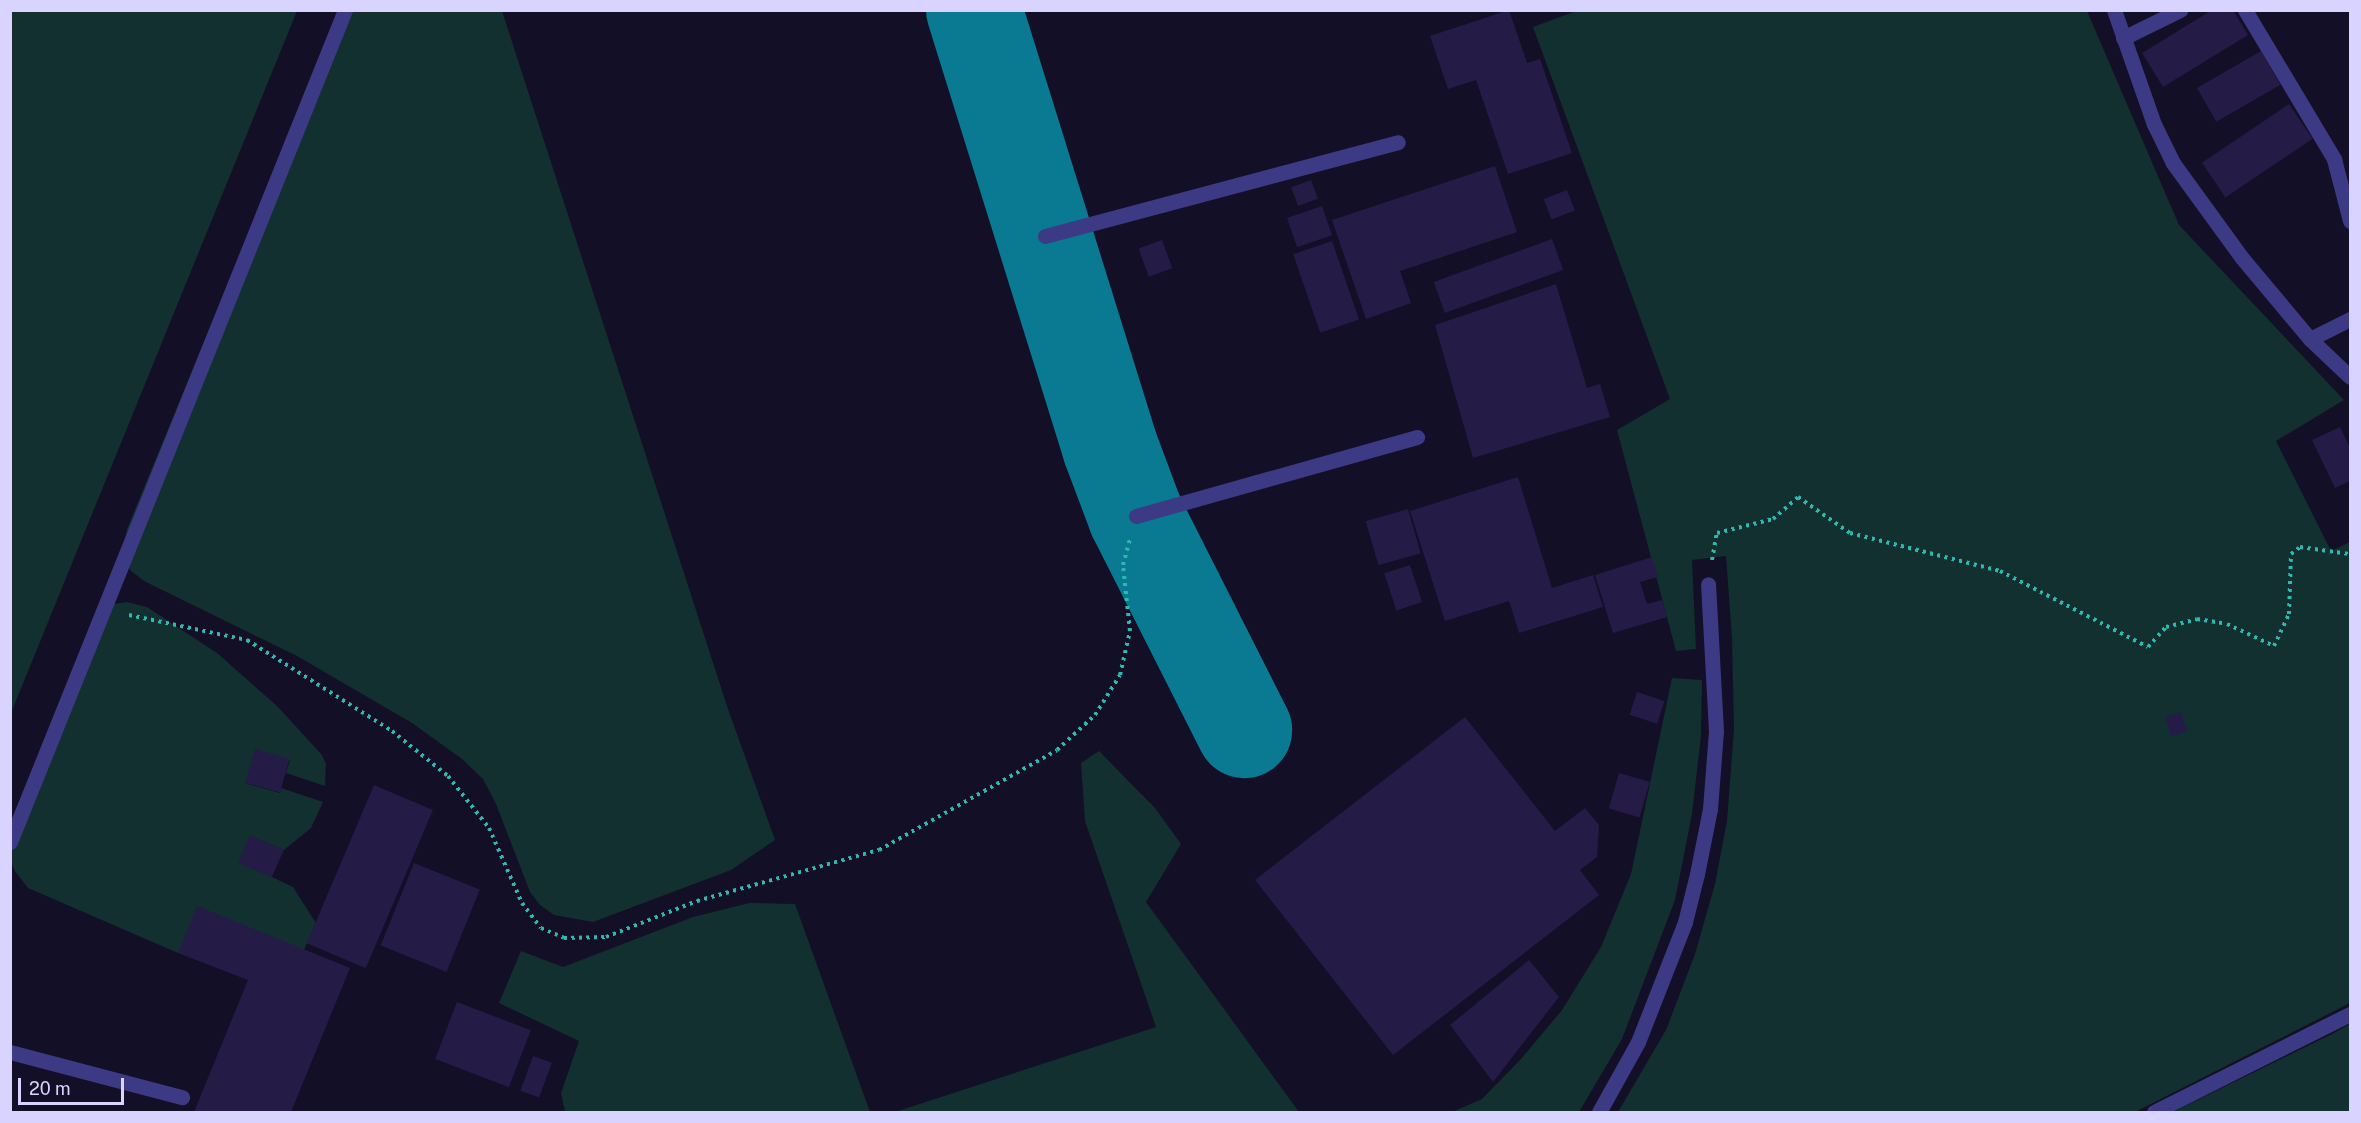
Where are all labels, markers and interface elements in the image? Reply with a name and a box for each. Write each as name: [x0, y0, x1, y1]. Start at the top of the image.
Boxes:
scale bar: [21, 1066, 128, 1104]
text: 20 m: [29, 1078, 71, 1099]

